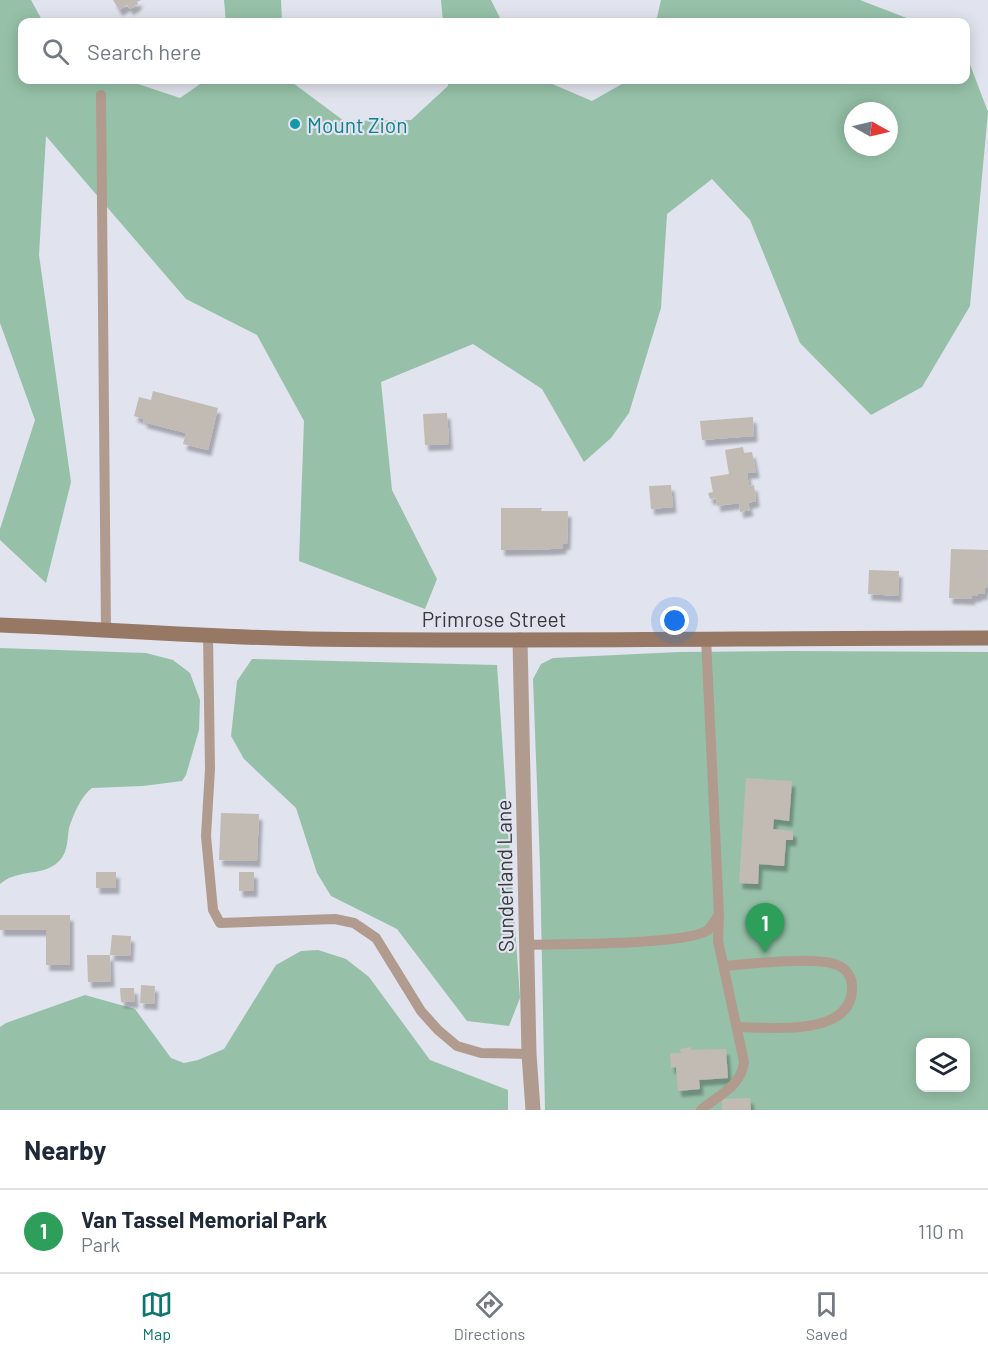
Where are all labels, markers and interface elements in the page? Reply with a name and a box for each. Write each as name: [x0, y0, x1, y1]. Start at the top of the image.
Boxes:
search box: [18, 18, 970, 84]
icon: search: [39, 35, 72, 68]
text: Search here: [87, 38, 201, 64]
north arrow: [844, 102, 898, 156]
place label: Mount Zion: [307, 112, 408, 137]
marker: Mount Zion: [288, 117, 302, 131]
street label: Primrose Street: [422, 606, 566, 631]
your location: [660, 606, 689, 635]
street label: Sunderland Lane: [490, 800, 518, 952]
pin: 1: [746, 904, 784, 953]
map controls: [916, 1038, 970, 1092]
button: layers: [916, 1038, 970, 1092]
text: Nearby: [24, 1134, 106, 1165]
text: Van Tassel Memorial Park: [81, 1206, 327, 1232]
text: 1: [40, 1219, 47, 1243]
text: 110 m: [918, 1219, 964, 1243]
text: Park: [81, 1232, 120, 1256]
tab: Map: [140, 1288, 173, 1343]
tab: Directions: [454, 1288, 525, 1343]
tab: Saved: [806, 1288, 848, 1343]

